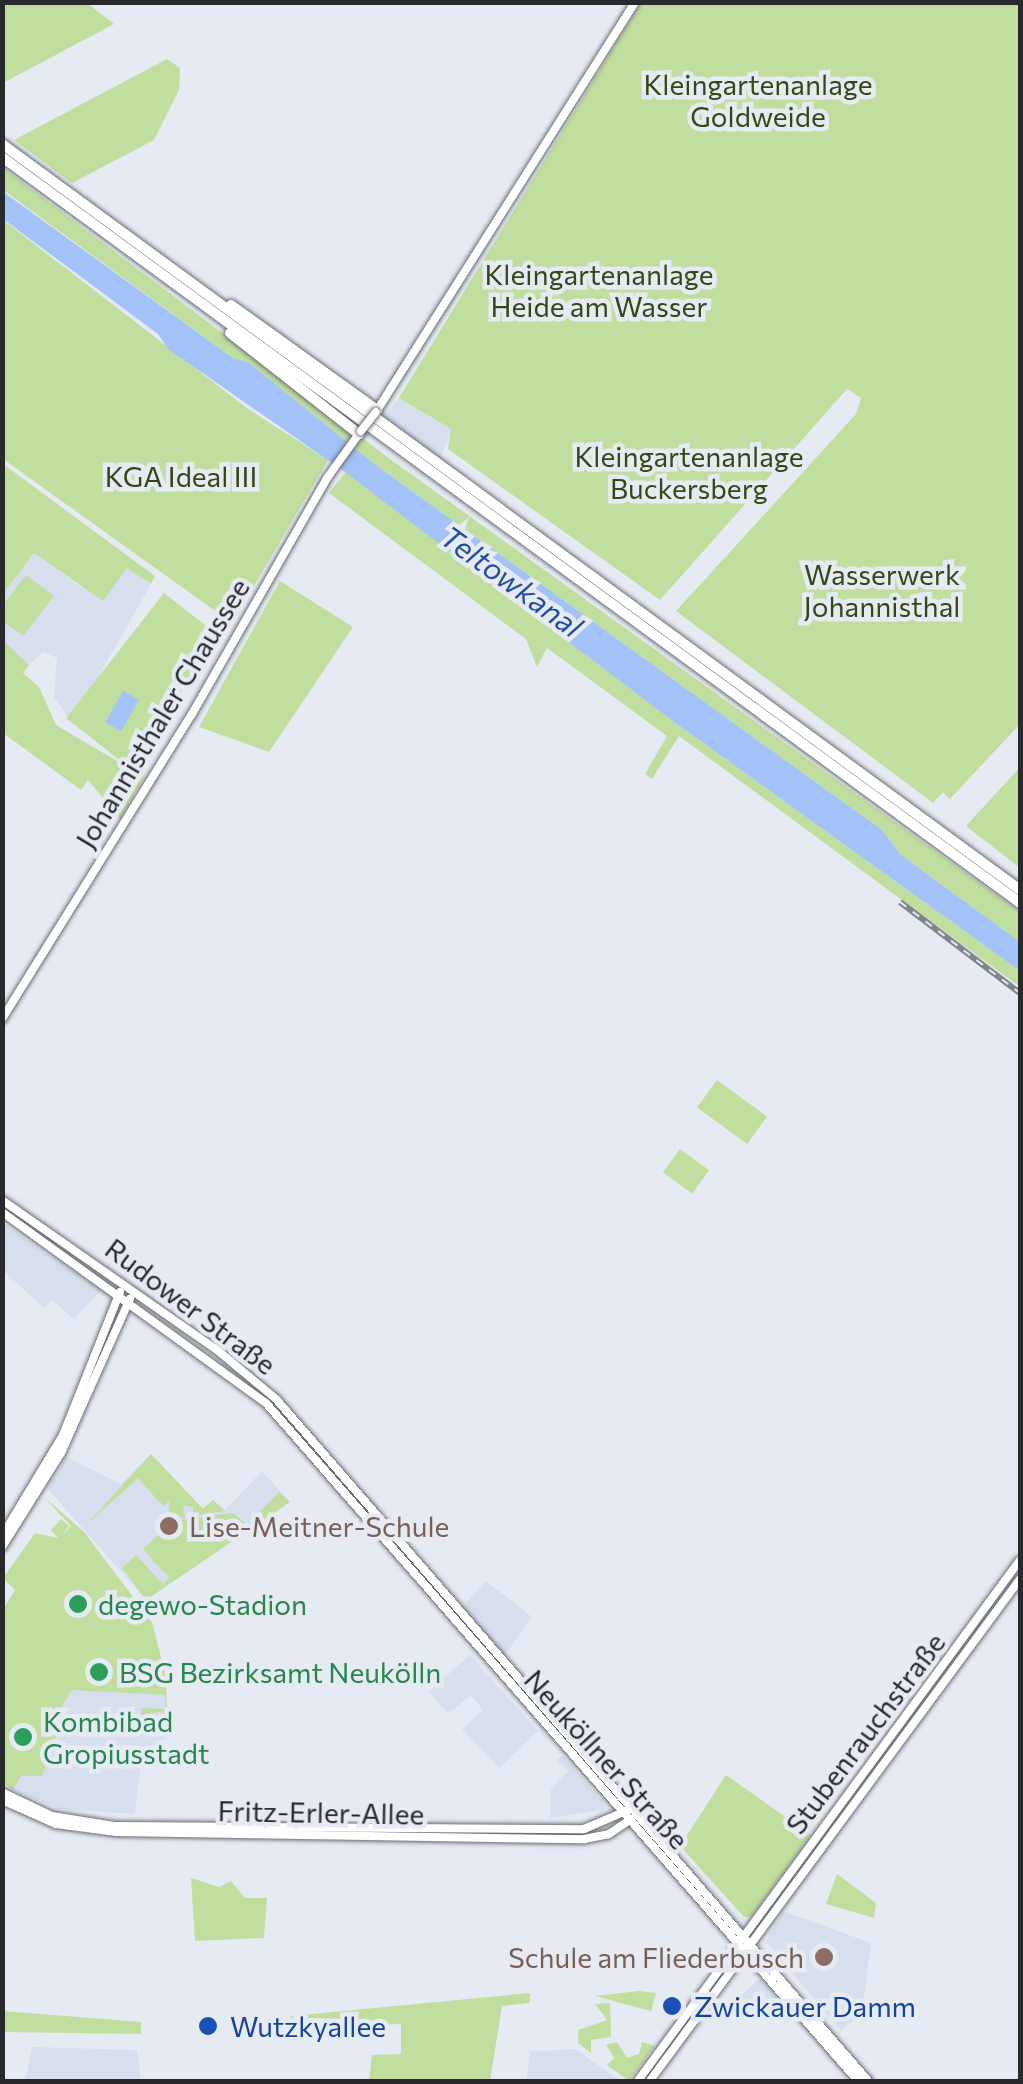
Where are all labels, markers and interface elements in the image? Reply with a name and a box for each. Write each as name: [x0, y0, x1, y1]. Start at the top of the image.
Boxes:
park label: Kleingartenanlage Goldweide: [644, 67, 872, 133]
park label: Kleingartenanlage Heide am Wasser: [485, 257, 713, 323]
park label: Kleingartenanlage Buckersberg: [575, 439, 803, 505]
park label: KGA Ideal III: [105, 459, 257, 493]
water label: Teltowkanal: [434, 518, 590, 644]
park label: Wasserwerk Johannisthal: [804, 557, 960, 623]
street label: Johannisthaler Chaussee: [68, 572, 256, 854]
street label: Rudower Straße: [99, 1231, 283, 1381]
place label: Lise-Meitner-Schule: [189, 1509, 449, 1543]
marker: Lise-Meitner-Schule: [158, 1515, 180, 1537]
place label: degewo-Stadion: [98, 1587, 307, 1621]
marker: degewo-Stadion: [67, 1593, 89, 1615]
street label: Stubenrauchstraße: [778, 1626, 952, 1840]
place label: BSG Bezirksamt Neukölln: [119, 1655, 441, 1689]
marker: BSG Bezirksamt Neukölln: [88, 1661, 110, 1683]
street label: Neuköllner Straße: [518, 1663, 696, 1855]
place label: Kombibad Gropiusstadt: [43, 1704, 209, 1770]
marker: Kombibad Gropiusstadt: [12, 1726, 34, 1748]
street label: Fritz-Erler-Allee: [217, 1793, 425, 1831]
place label: Schule am Fliederbusch: [508, 1940, 804, 1974]
marker: Schule am Fliederbusch: [813, 1946, 835, 1968]
place label: Zwickauer Damm: [694, 1989, 916, 2023]
marker: Zwickauer Damm: [659, 1993, 685, 2019]
place label: Wutzkyallee: [230, 2009, 386, 2043]
marker: Wutzkyallee: [195, 2013, 221, 2039]

